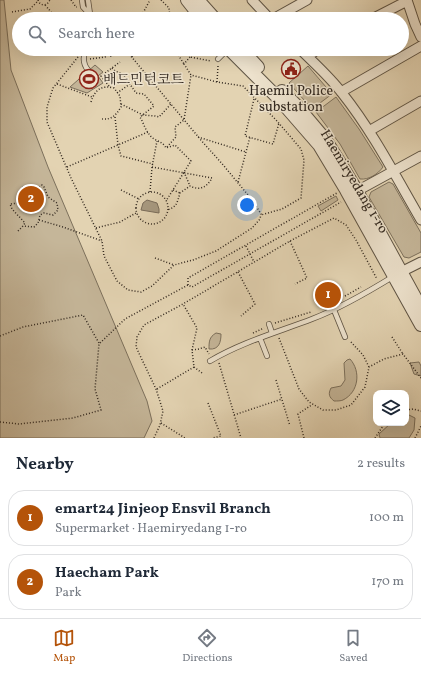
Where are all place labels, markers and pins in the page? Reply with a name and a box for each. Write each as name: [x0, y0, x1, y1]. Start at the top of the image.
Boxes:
public building icon: Haemil Police substation: [280, 58, 302, 80]
sports icon: 배드민턴코트: [78, 68, 100, 90]
place label: 배드민턴코트: [103, 71, 185, 90]
place label: Haemil Police substation: [249, 82, 333, 117]
pin: 2: [18, 184, 44, 214]
pin: 1: [315, 280, 341, 310]

